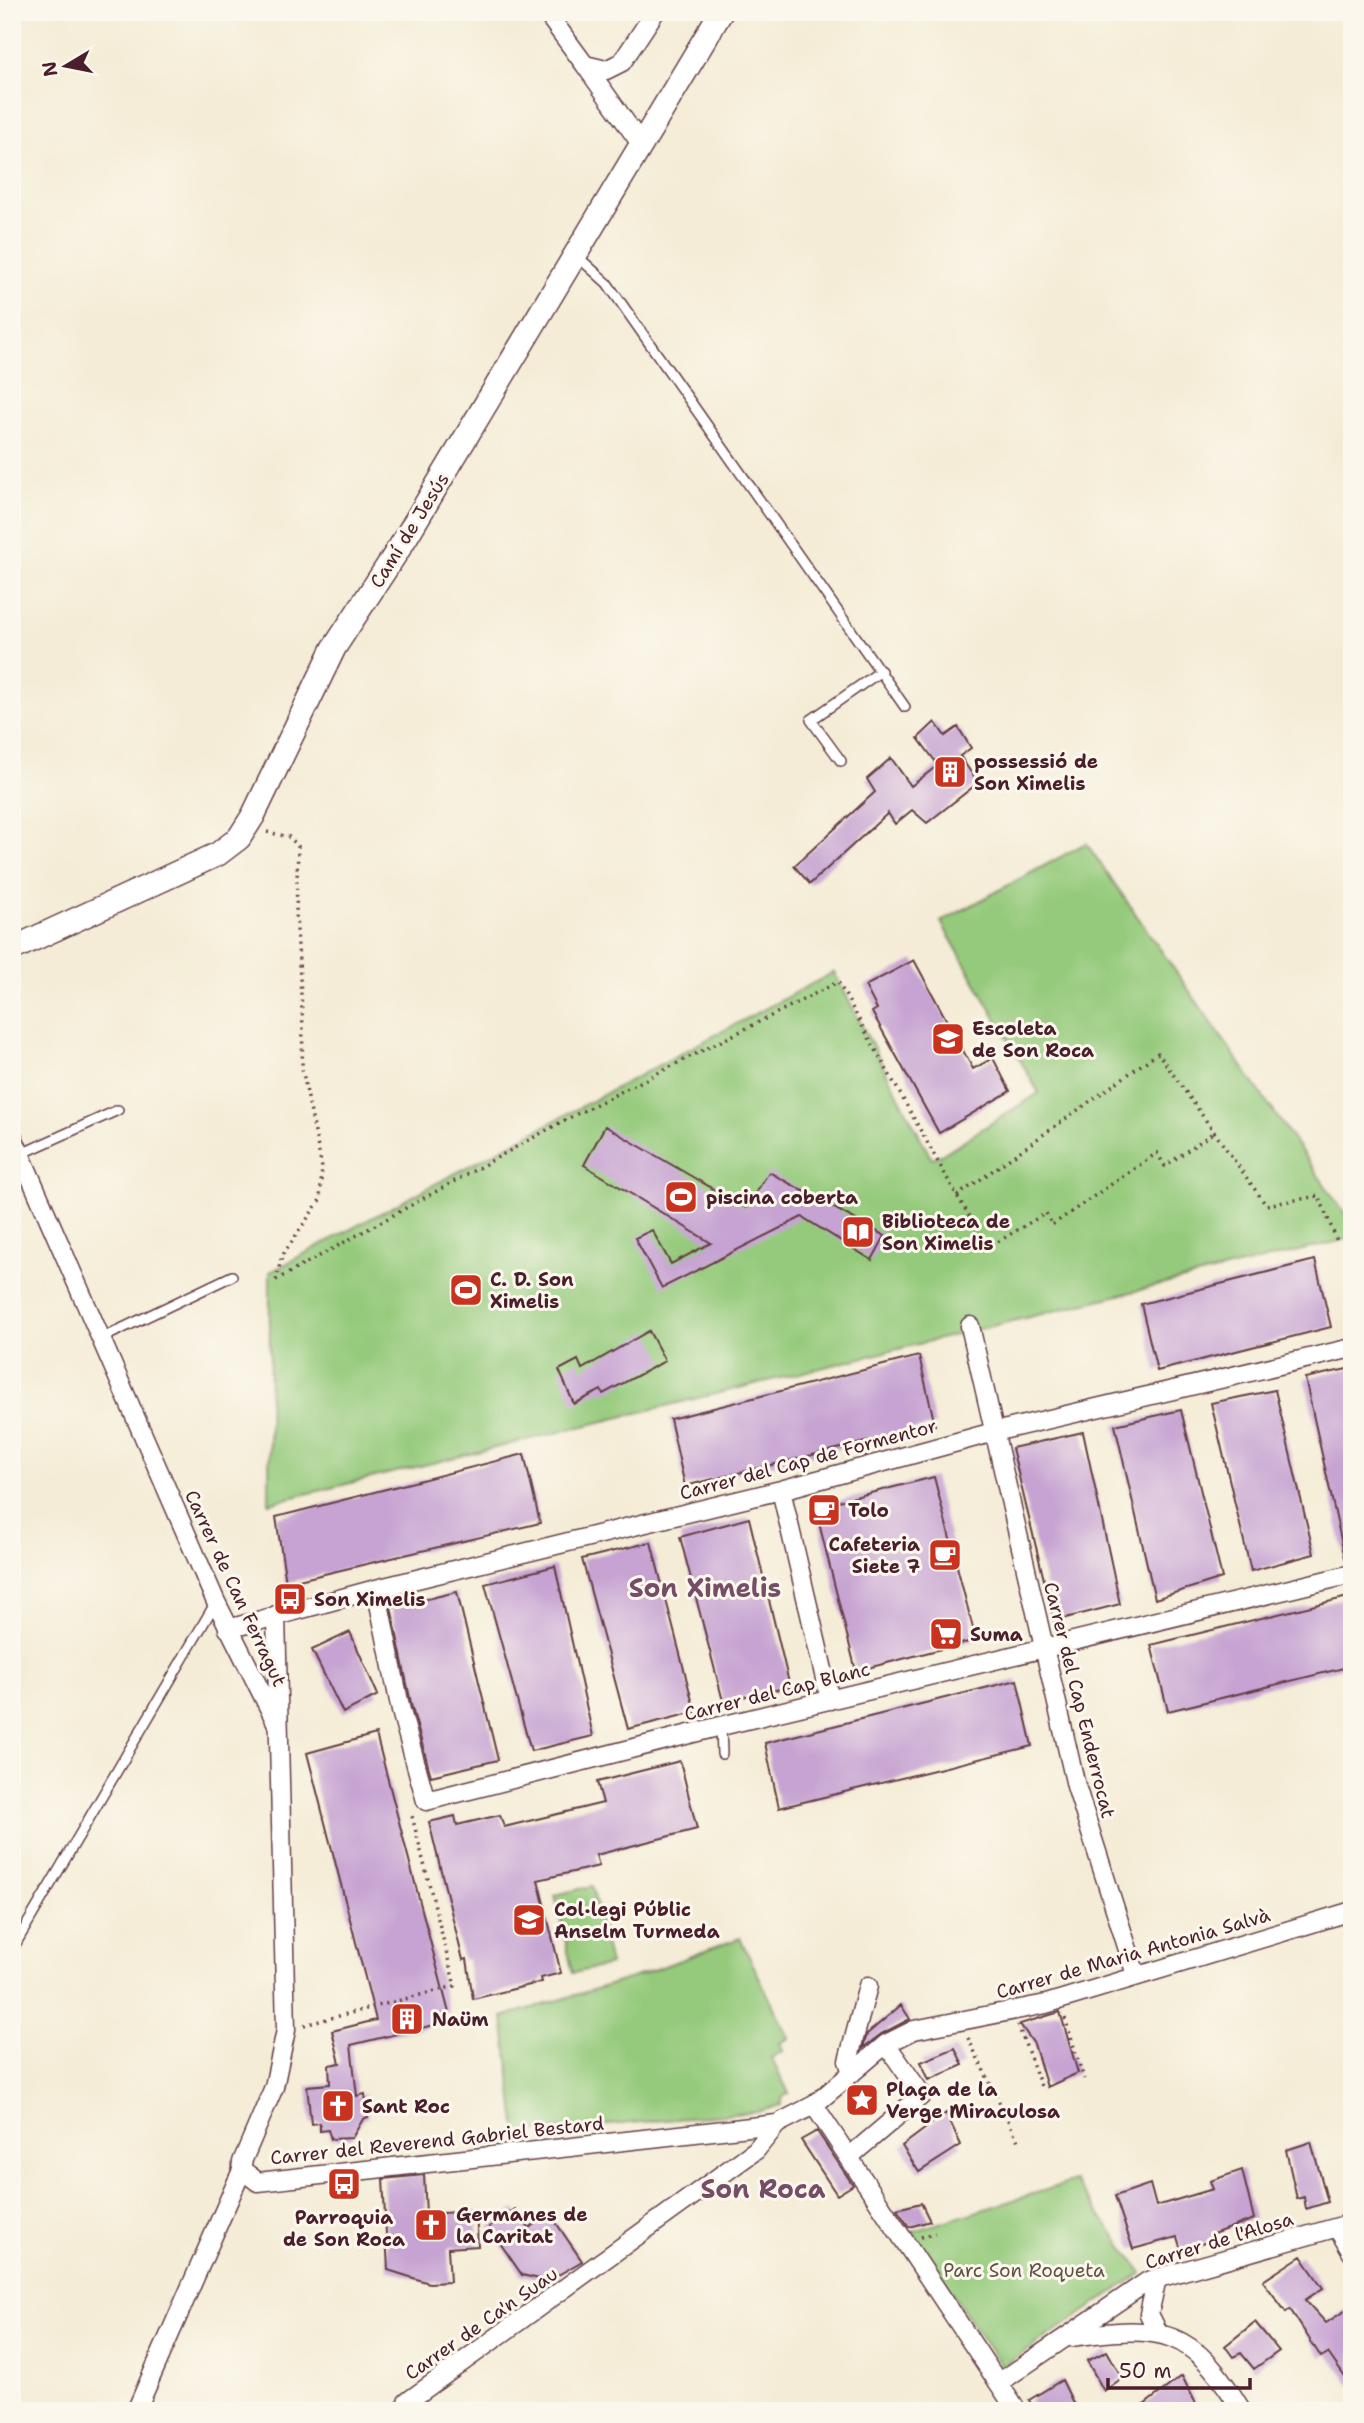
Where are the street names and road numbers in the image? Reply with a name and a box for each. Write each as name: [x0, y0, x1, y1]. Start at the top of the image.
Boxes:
street label: Camí de Jesús: [364, 468, 455, 593]
street label: Carrer del Cap de Formentor: [677, 1413, 939, 1506]
street label: Carrer de Can Ferragut: [179, 1486, 292, 1691]
street label: Carrer del Cap Enderrocat: [1038, 1579, 1121, 1821]
street label: Carrer del Cap Blanc: [682, 1656, 873, 1727]
street label: Carrer de Maria Antonia Salvà: [993, 1902, 1273, 2005]
street label: Carrer del Reverend Gabriel Bestard: [269, 2111, 605, 2170]
street label: Carrer de l'Alosa: [1142, 2206, 1296, 2275]
street label: Carrer de Ca'n Suau: [400, 2261, 563, 2386]

